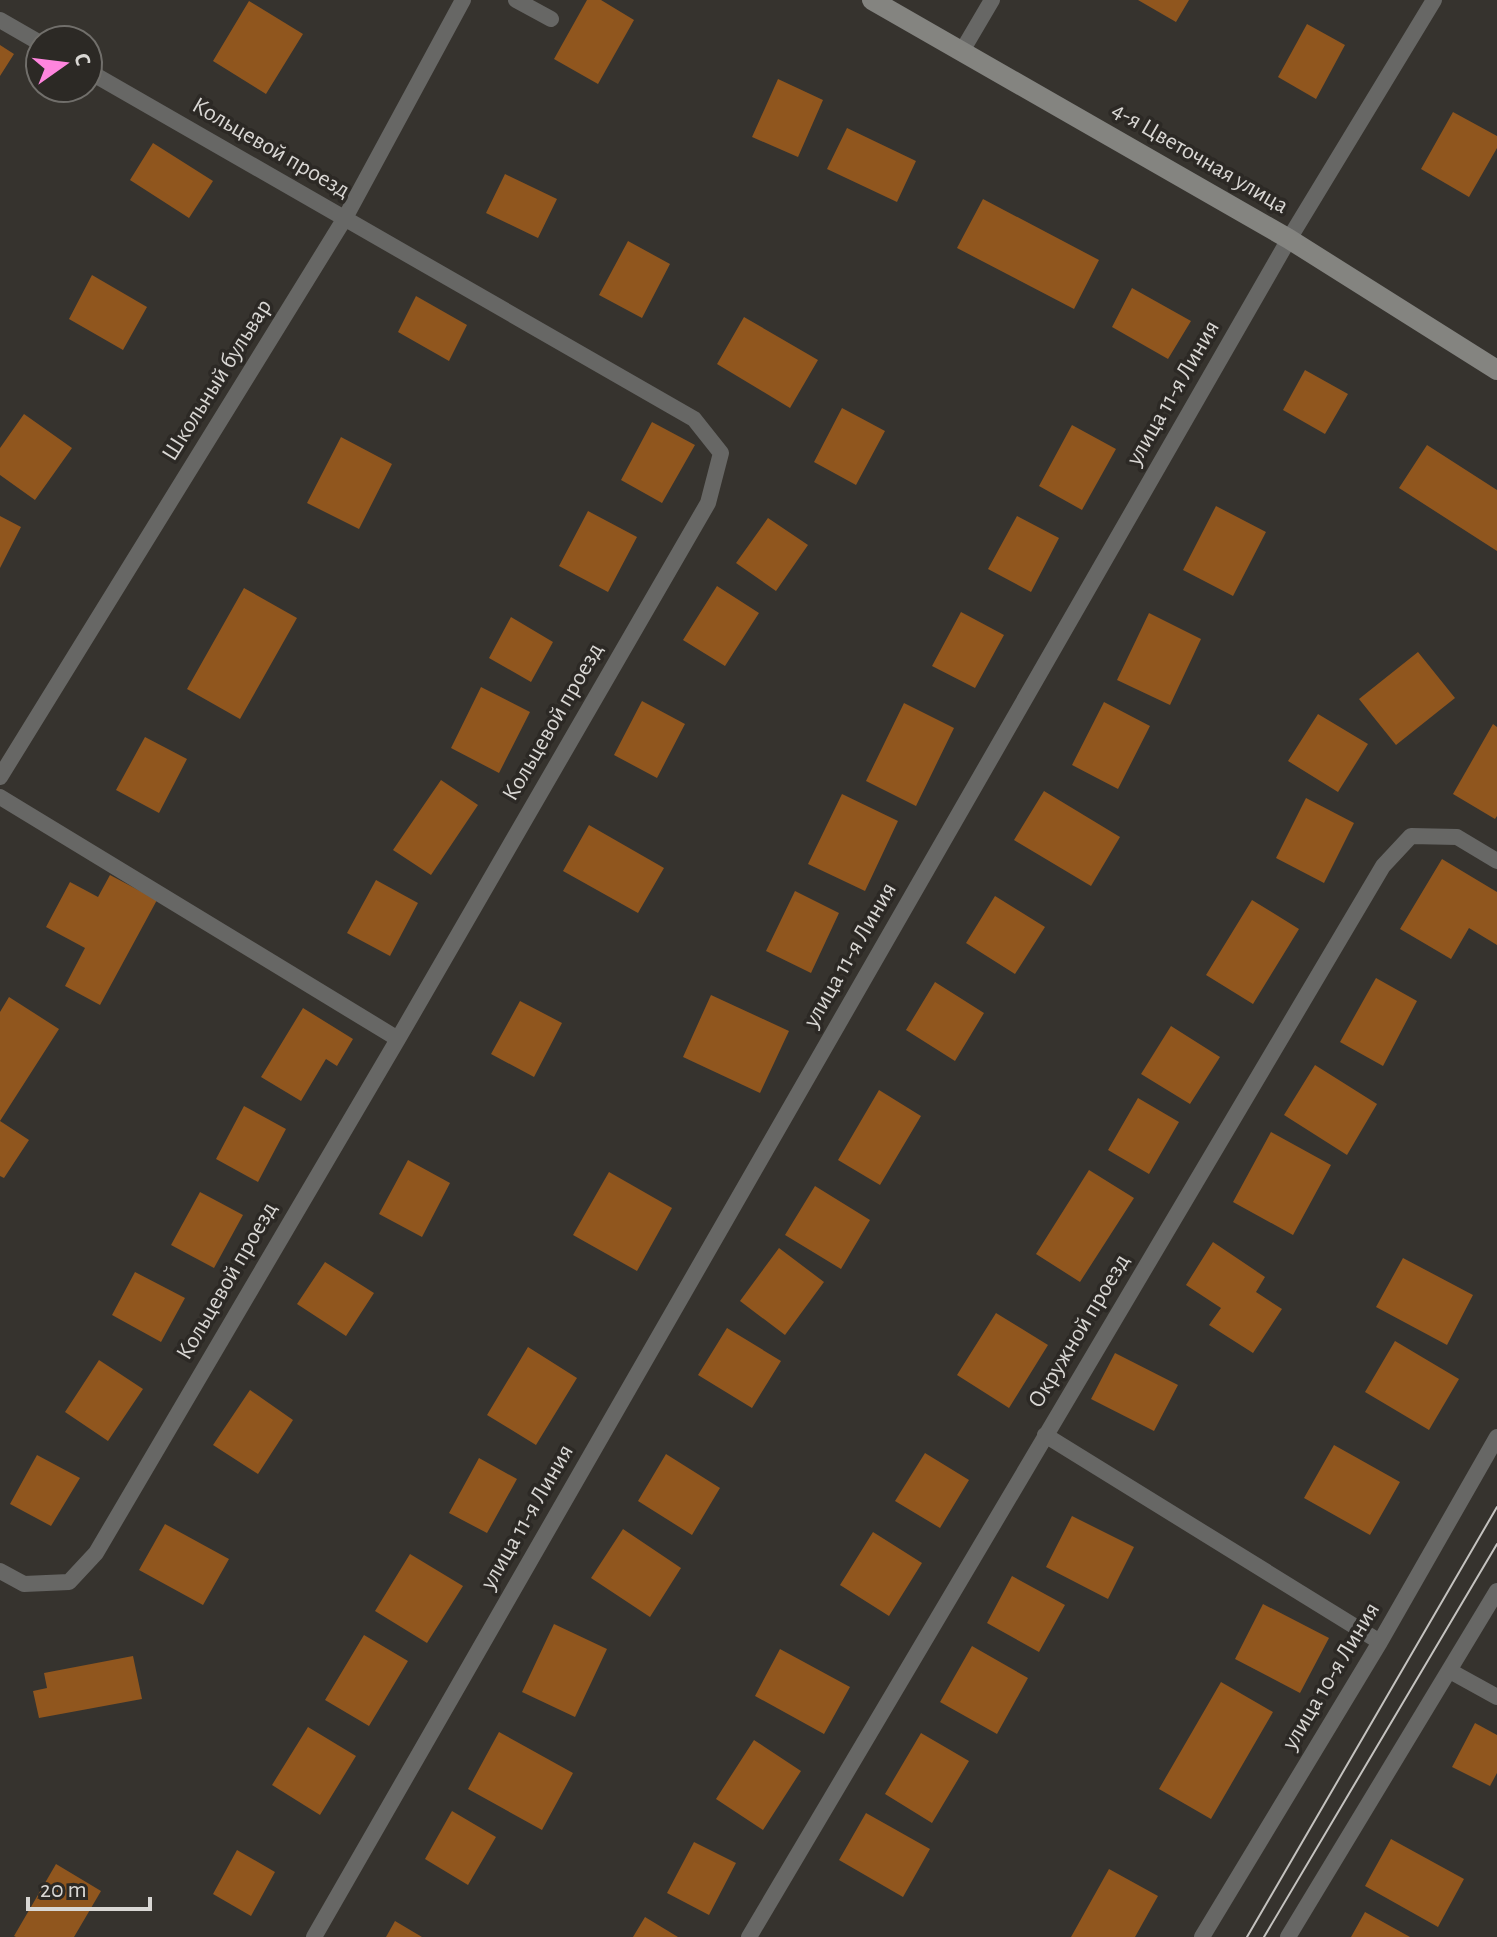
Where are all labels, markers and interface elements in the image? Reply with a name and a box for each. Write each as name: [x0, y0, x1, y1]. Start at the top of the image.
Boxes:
north arrow: [24, 24, 104, 104]
text: С: [70, 51, 95, 68]
street label: Кольцевой проезд: [188, 93, 354, 203]
street label: 4-я Цветочная улица: [1108, 98, 1292, 218]
street label: Школьный бульвар: [158, 295, 276, 465]
street label: улица 11-я Линия: [1121, 317, 1224, 470]
street label: Кольцевой проезд: [498, 639, 608, 805]
street label: улица 11-я Линия: [798, 879, 901, 1032]
street label: Кольцевой проезд: [172, 1198, 282, 1364]
street label: Окружной проезд: [1024, 1250, 1134, 1412]
street label: улица 11-я Линия: [475, 1441, 578, 1594]
street label: улица 10-я Линия: [1277, 1598, 1384, 1755]
scale bar: [28, 1861, 150, 1911]
text: 20 m: [40, 1878, 87, 1902]

